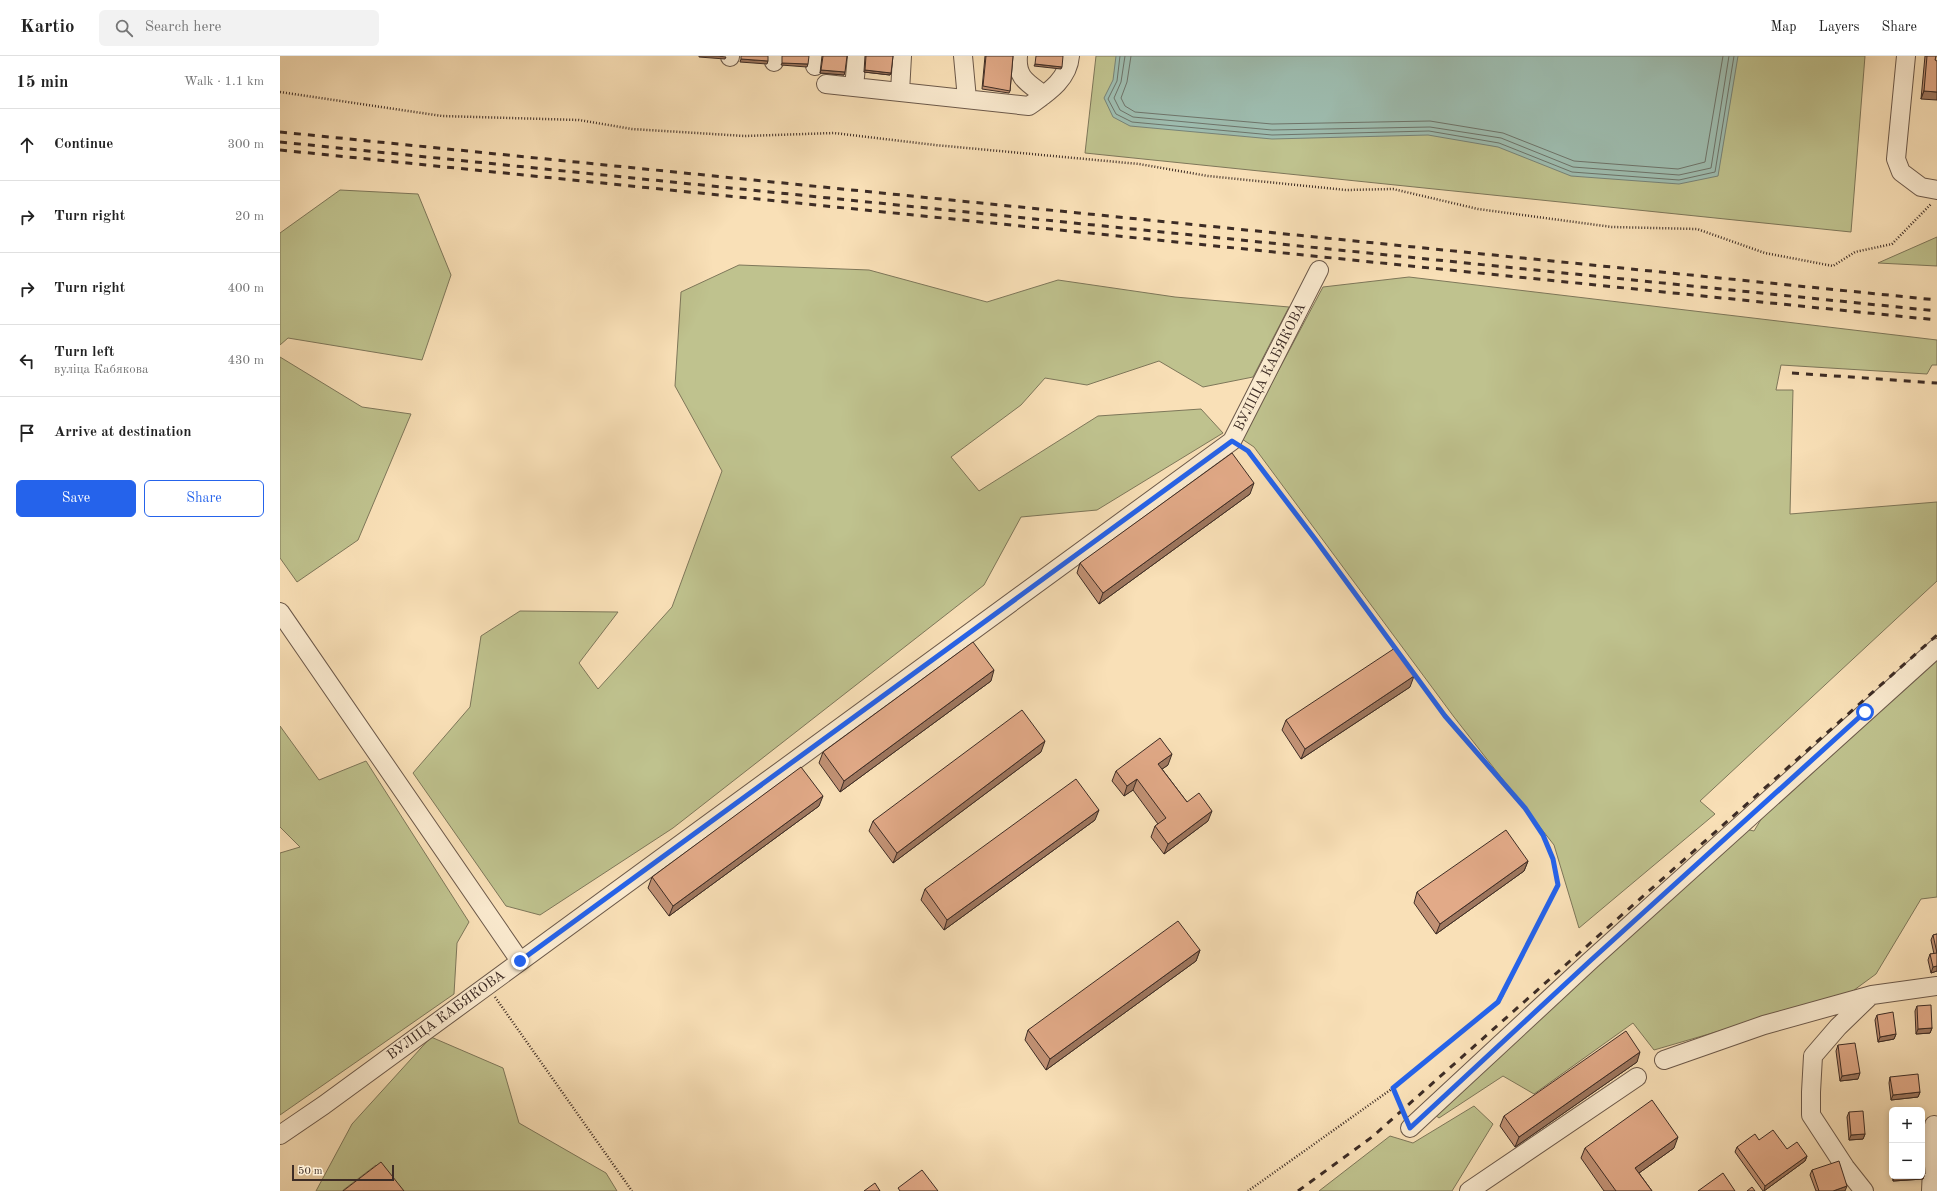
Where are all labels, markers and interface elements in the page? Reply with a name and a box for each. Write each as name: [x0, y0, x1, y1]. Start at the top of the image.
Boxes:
search box: [99, 10, 379, 46]
icon: search: [113, 17, 135, 39]
text: Kartio: [20, 18, 75, 37]
text: Search here: [145, 20, 221, 35]
text: Map: [1771, 20, 1797, 34]
text: Layers: [1819, 20, 1860, 34]
text: Share: [1882, 20, 1917, 34]
text: 15 min: [16, 74, 69, 91]
text: Walk · 1.1 km: [184, 75, 264, 88]
icon: ahead: [16, 134, 38, 156]
text: Continue: [54, 137, 113, 152]
text: 300 m: [227, 138, 264, 151]
icon: right: [16, 206, 38, 228]
text: Turn right: [54, 209, 125, 224]
text: 20 m: [235, 210, 264, 223]
icon: right: [16, 278, 38, 300]
text: Turn right: [54, 281, 125, 296]
text: 400 m: [227, 282, 264, 295]
street label: ВУЛІЦА КАБЯКОВА: [1232, 300, 1309, 433]
text: Turn left: [54, 345, 114, 360]
icon: left: [16, 350, 38, 372]
text: 430 m: [227, 354, 264, 367]
text: вуліца Кабякова: [54, 363, 148, 376]
icon: arrive: [16, 422, 38, 444]
text: Arrive at destination: [54, 425, 192, 440]
button: Save: [16, 480, 136, 517]
button: Share: [144, 480, 264, 517]
route start: [1856, 703, 1874, 721]
route end: [511, 952, 529, 970]
street label: ВУЛІЦА КАБЯКОВА: [385, 968, 508, 1062]
map controls: [1889, 1107, 1925, 1179]
button: +: [1889, 1107, 1925, 1143]
button: −: [1889, 1143, 1925, 1179]
scale bar: [292, 1163, 394, 1182]
text: 50 m: [298, 1166, 323, 1177]

